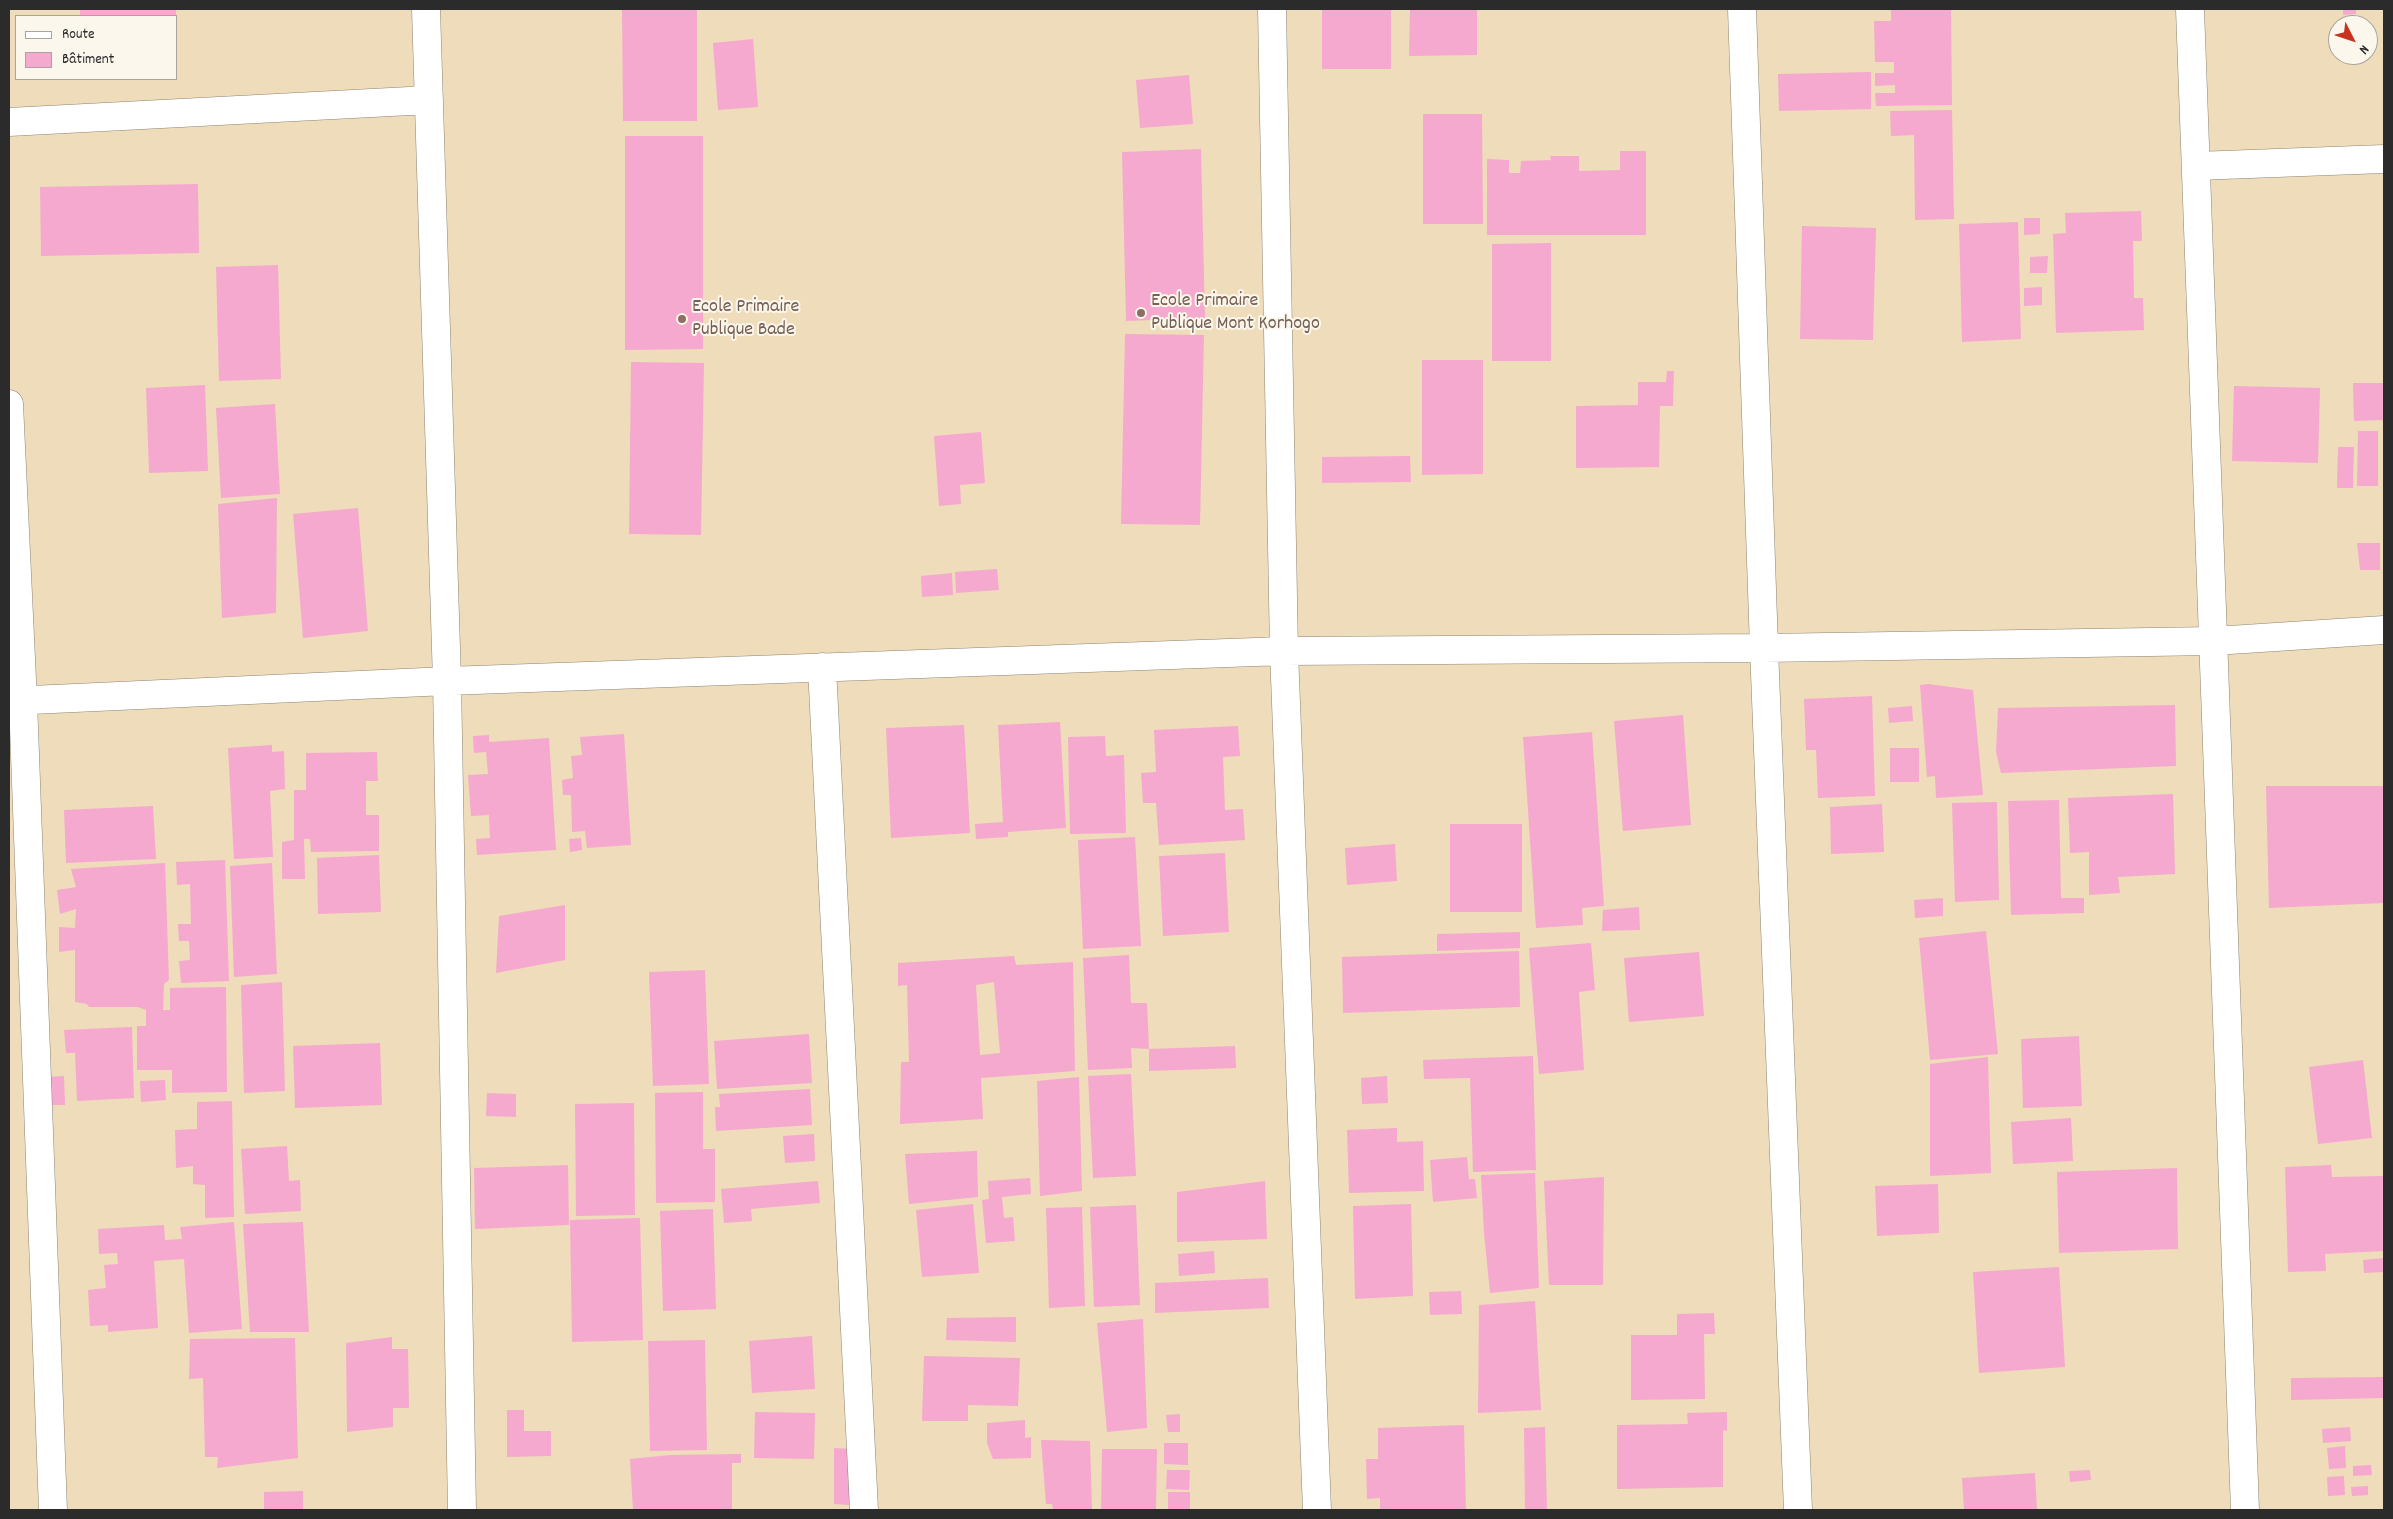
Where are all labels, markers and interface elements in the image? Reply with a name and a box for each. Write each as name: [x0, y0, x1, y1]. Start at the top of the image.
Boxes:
legend: [15, 15, 178, 80]
north arrow: [2328, 15, 2378, 65]
text: Route: [62, 24, 95, 46]
text: N: [2354, 40, 2373, 58]
text: Bâtiment: [62, 49, 114, 71]
place label: Ecole Primaire Publique Mont Korhogo: [1151, 290, 1320, 337]
place label: Ecole Primaire Publique Bade: [692, 296, 799, 343]
marker: Ecole Primaire Publique Mont Korhogo: [1135, 307, 1147, 319]
marker: Ecole Primaire Publique Bade: [676, 313, 688, 325]

